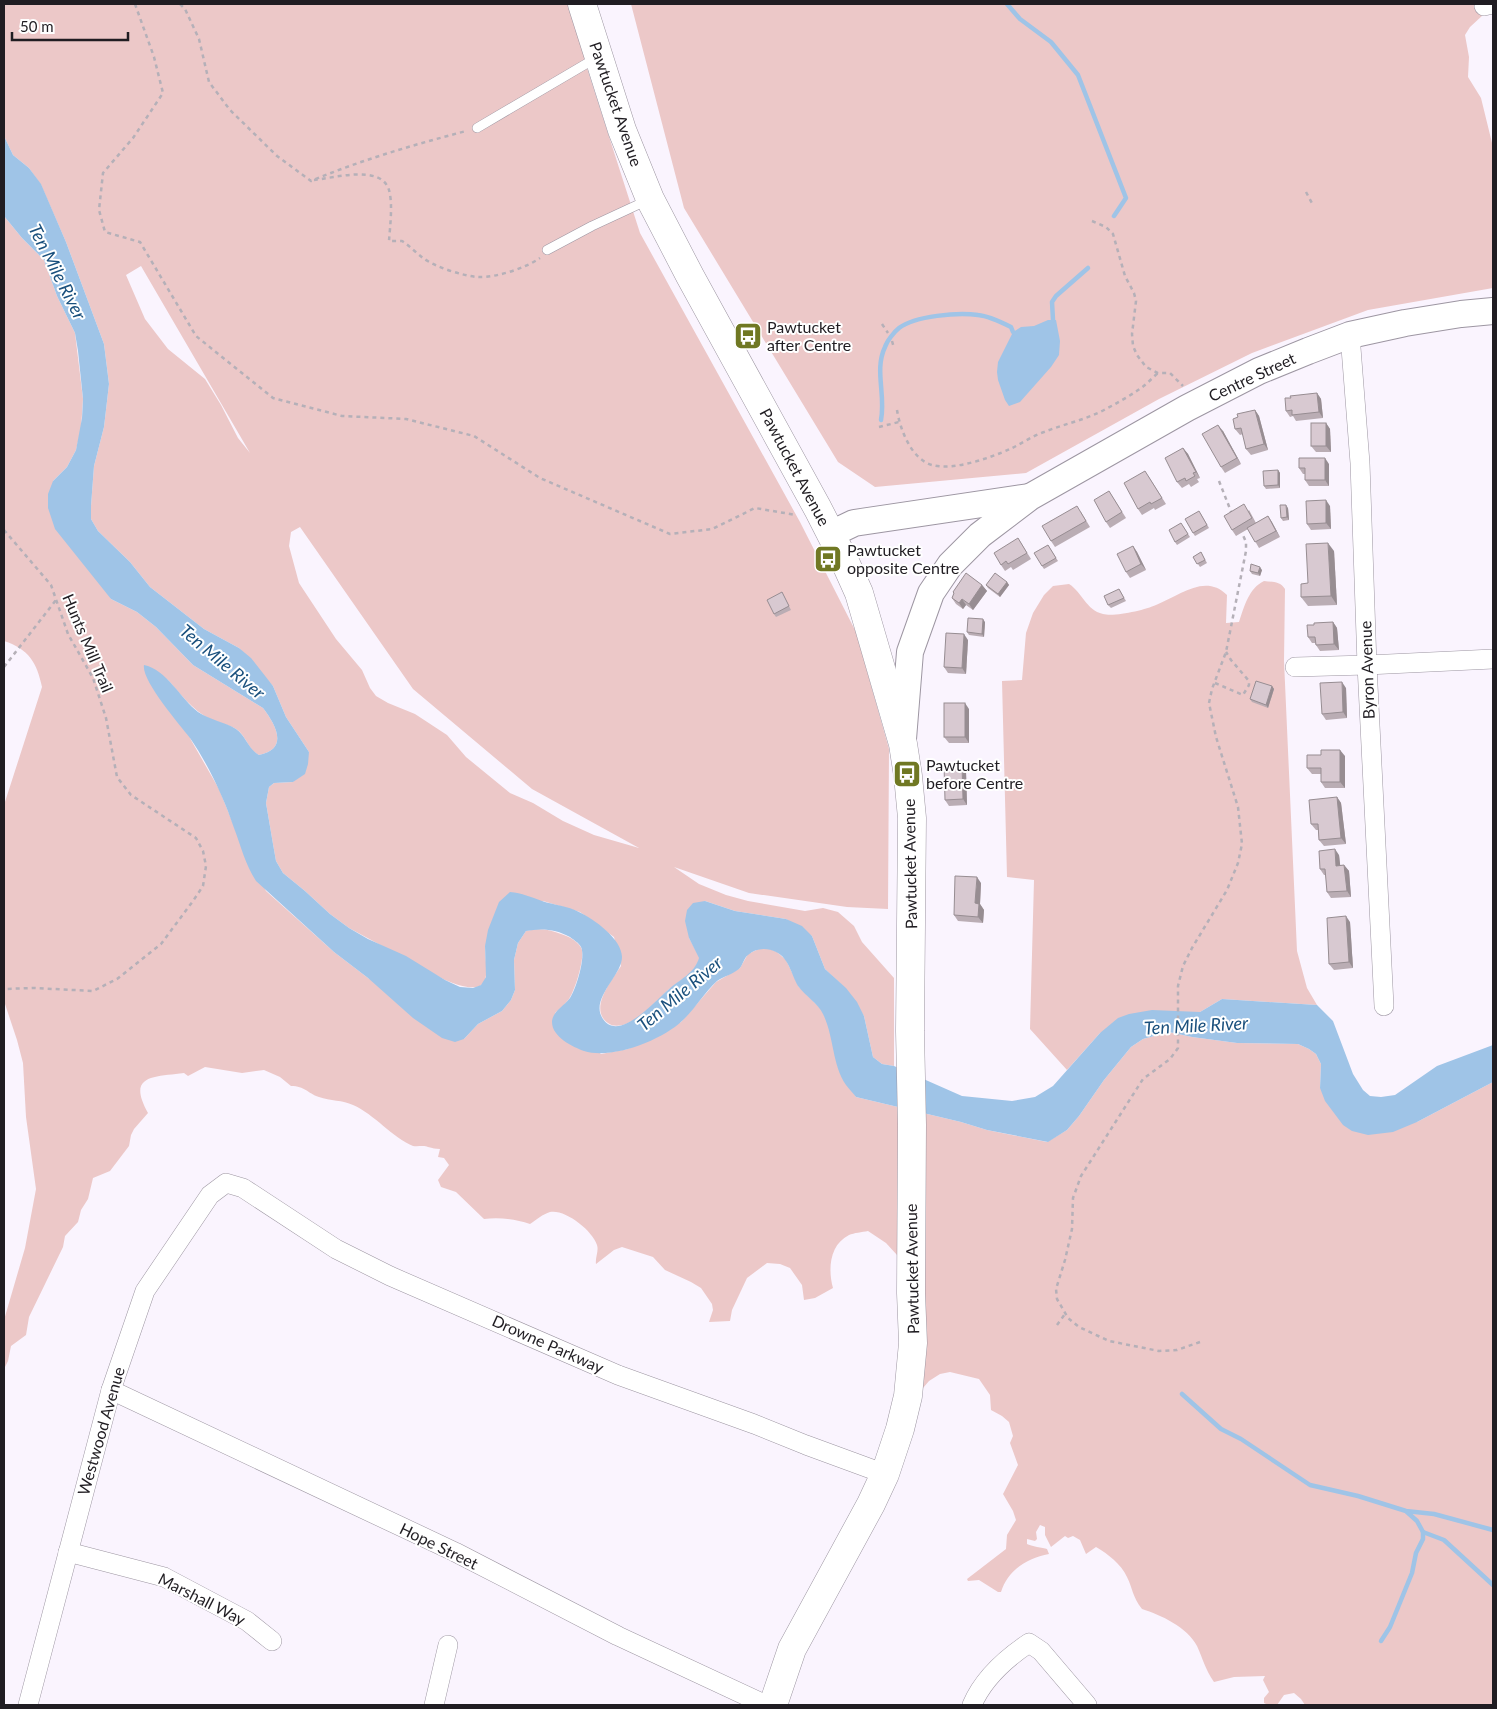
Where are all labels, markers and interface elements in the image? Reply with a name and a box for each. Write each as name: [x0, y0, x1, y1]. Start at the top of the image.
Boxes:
scale bar: [12, 10, 129, 42]
text: 50 m: [20, 17, 54, 35]
street label: Pawtucket Avenue: [586, 39, 647, 169]
water label: Ten Mile River: [24, 220, 92, 324]
place label: Pawtucket after Centre: [767, 317, 851, 354]
bus stop icon: Pawtucket after Centre: [733, 321, 763, 351]
street label: Centre Street: [1205, 348, 1298, 405]
street label: Pawtucket Avenue: [756, 405, 834, 529]
place label: Pawtucket opposite Centre: [847, 540, 960, 577]
bus stop icon: Pawtucket opposite Centre: [813, 544, 843, 574]
street label: Hunts Mill Trail: [59, 591, 118, 695]
water label: Ten Mile River: [176, 619, 270, 704]
street label: Byron Avenue: [1355, 621, 1378, 720]
place label: Pawtucket before Centre: [926, 755, 1023, 792]
bus stop icon: Pawtucket before Centre: [892, 759, 922, 789]
street label: Pawtucket Avenue: [899, 799, 920, 929]
water label: Ten Mile River: [632, 951, 727, 1035]
water label: Ten Mile River: [1143, 1011, 1249, 1039]
street label: Pawtucket Avenue: [901, 1204, 922, 1334]
street label: Drowne Parkway: [489, 1310, 608, 1377]
street label: Westwood Avenue: [73, 1364, 128, 1497]
street label: Hope Street: [397, 1518, 482, 1573]
street label: Marshall Way: [155, 1568, 250, 1629]

